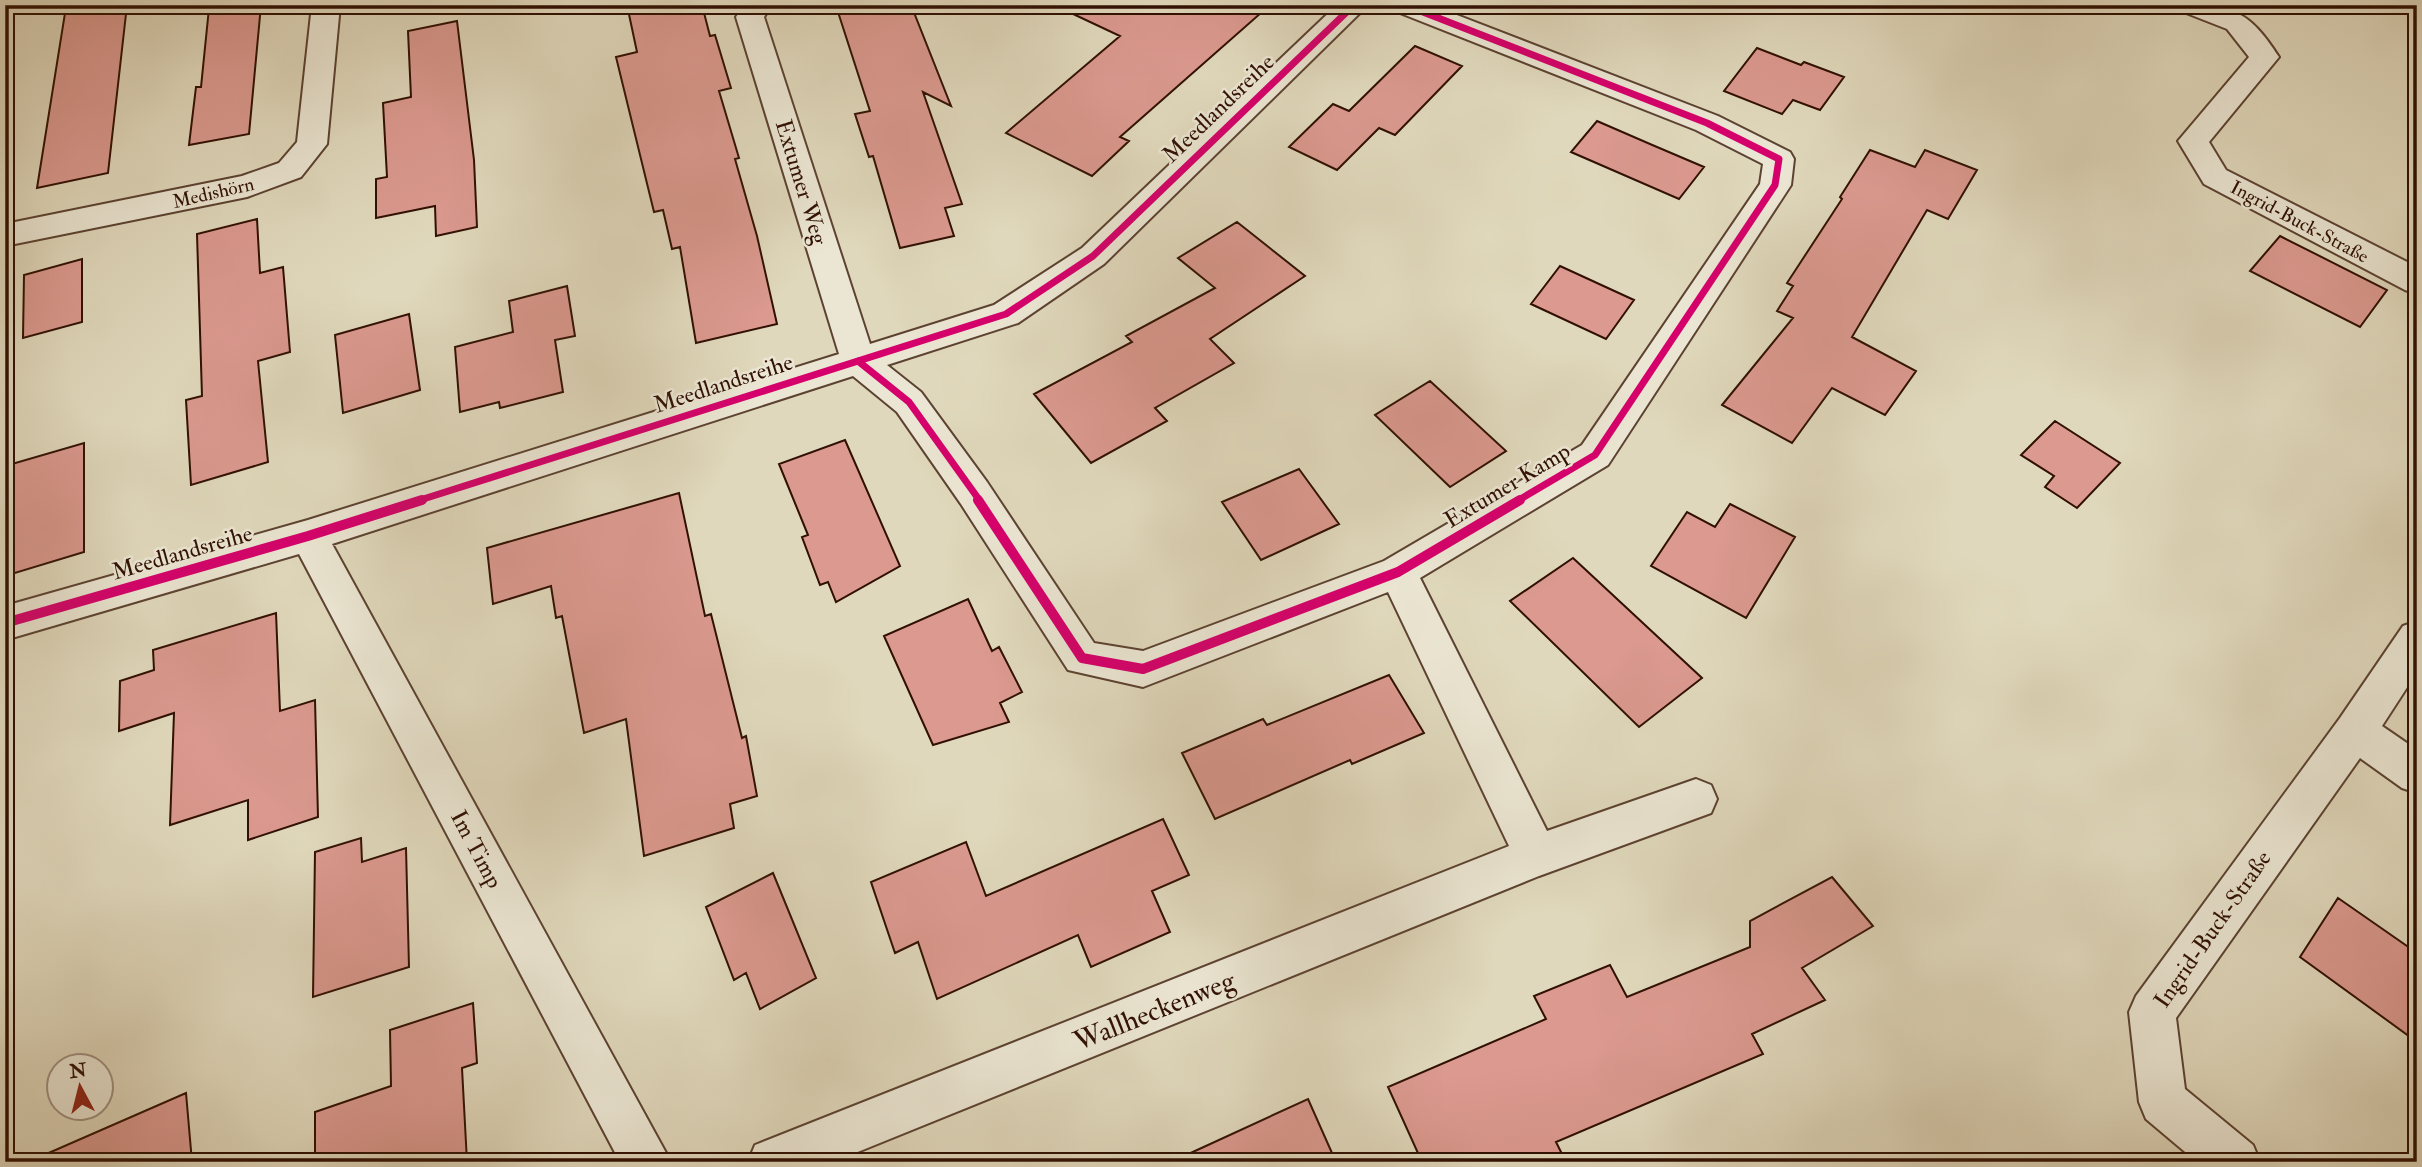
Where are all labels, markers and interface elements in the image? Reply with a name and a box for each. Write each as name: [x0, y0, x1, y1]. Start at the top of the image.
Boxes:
street label: Meedlandsreihe: [1156, 47, 1281, 169]
street label: Extumer Weg: [769, 116, 834, 249]
street label: Medishörn: [170, 172, 256, 214]
street label: Ingrid-Buck-Straße: [2226, 175, 2373, 268]
street label: Meedlandsreihe: [650, 347, 797, 420]
street label: Extumer Kamp: [1439, 436, 1576, 535]
street label: Meedlandsreihe: [109, 518, 256, 586]
street label: Im Timp: [443, 805, 509, 894]
street label: Ingrid-Buck-Straße: [2147, 845, 2278, 1014]
street label: Wallheckenweg: [1068, 963, 1241, 1060]
north arrow: [46, 1052, 116, 1122]
text: N: [67, 1058, 89, 1084]

